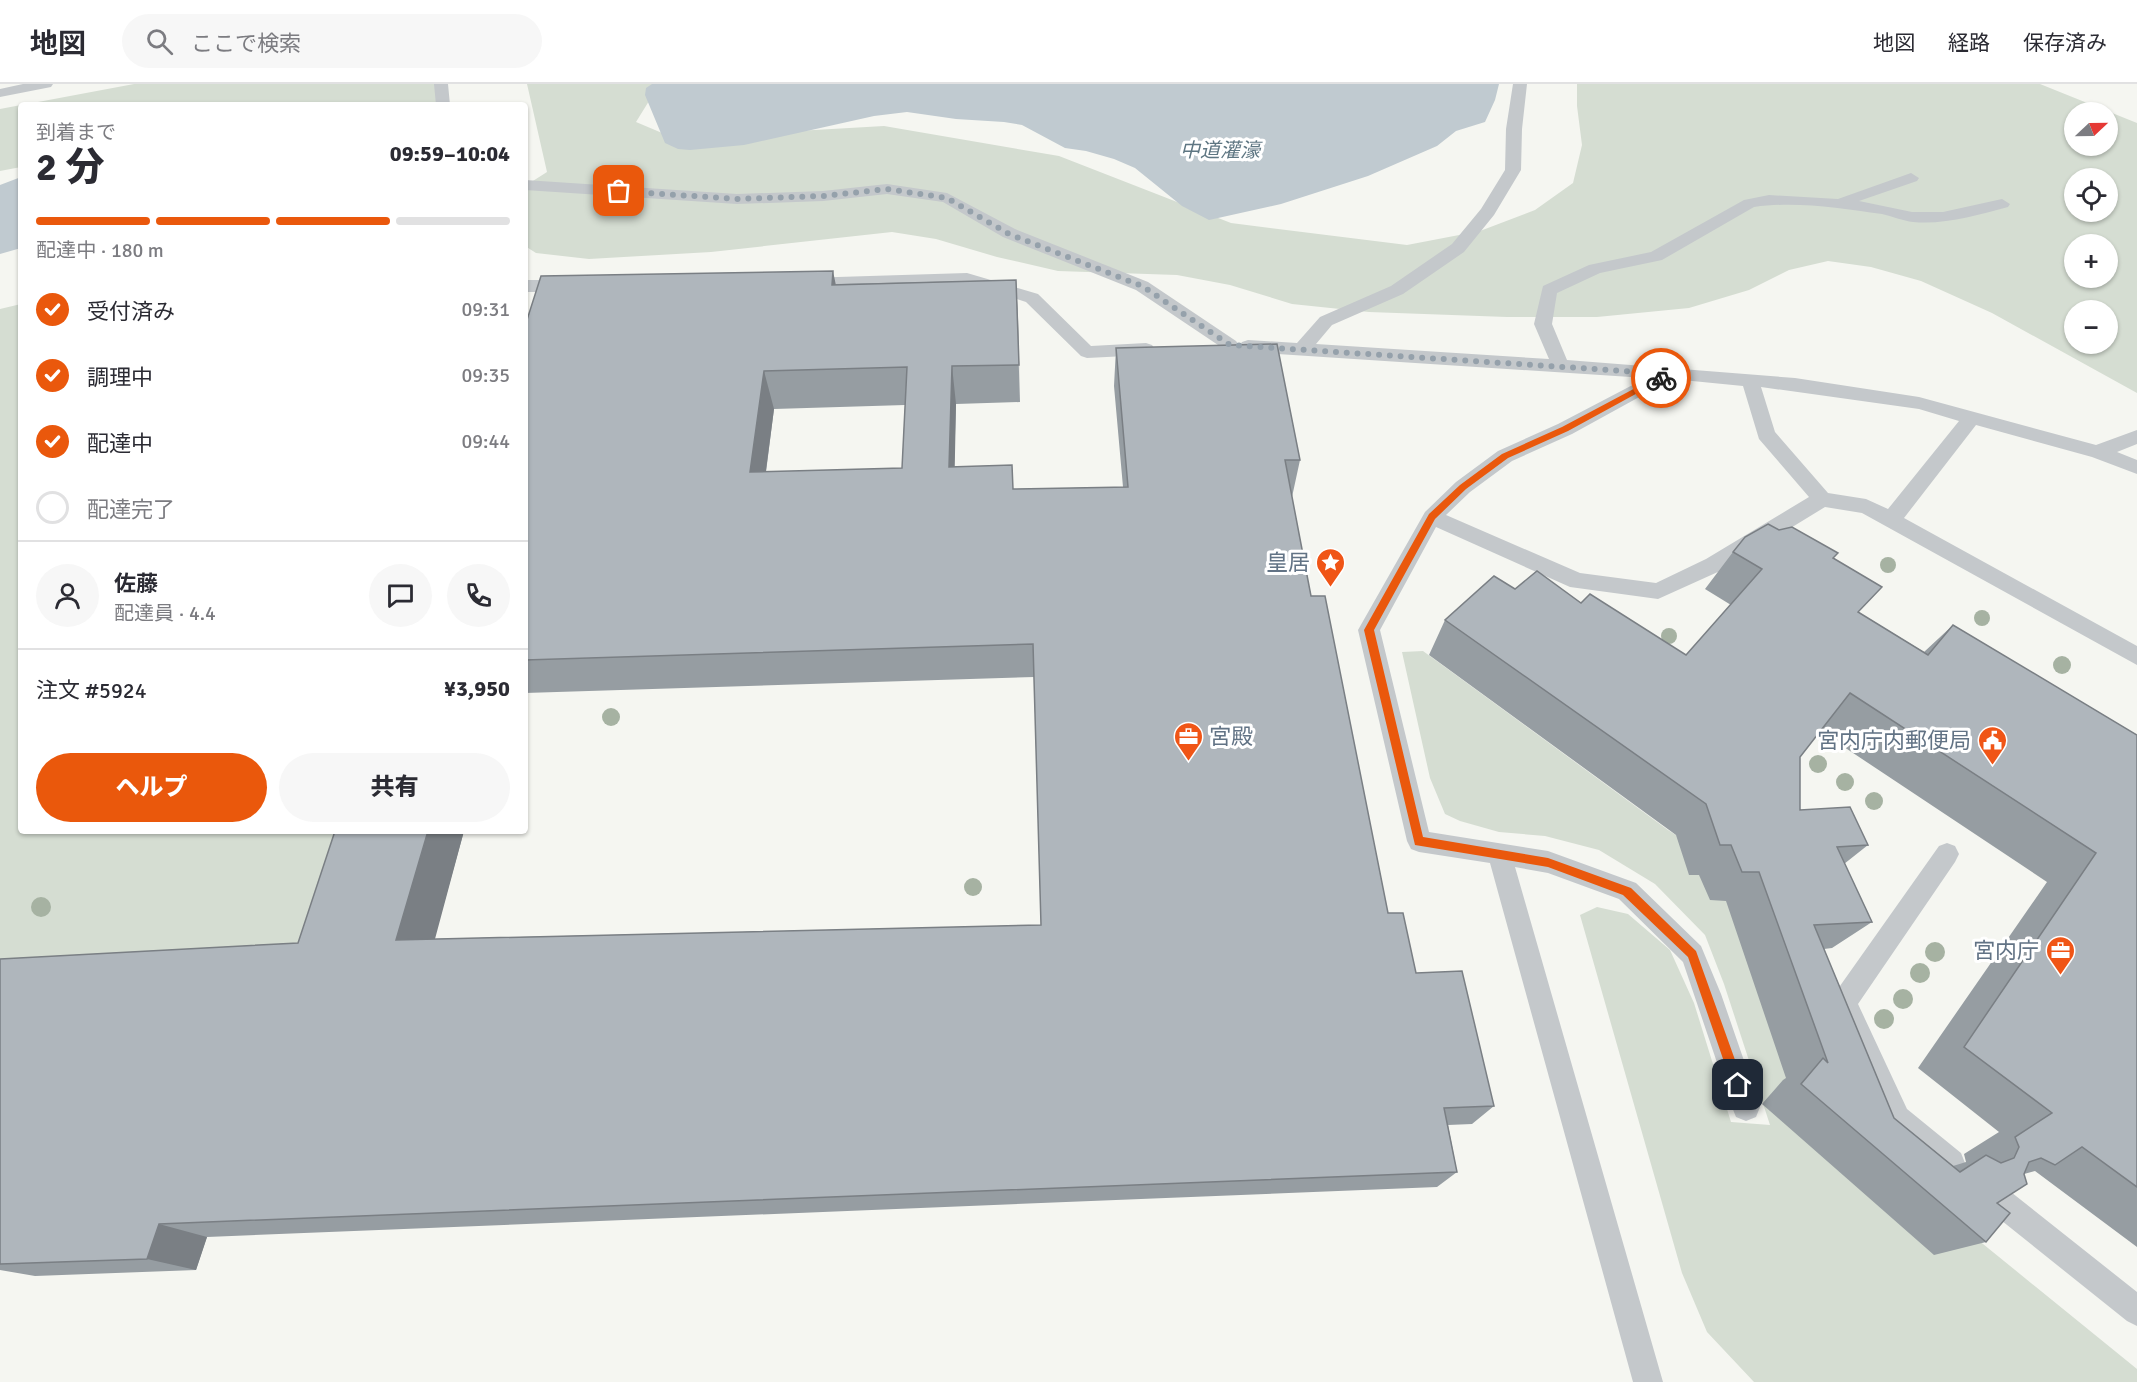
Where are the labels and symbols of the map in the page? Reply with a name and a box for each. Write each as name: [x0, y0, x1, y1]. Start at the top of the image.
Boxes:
north arrow: [2064, 102, 2118, 156]
water label: 中道灌濠: [1180, 138, 1263, 163]
pin: [593, 165, 644, 216]
courier: [1631, 348, 1691, 408]
place icon: 皇居: [1315, 546, 1347, 588]
place label: 皇居: [1266, 549, 1310, 576]
office icon: 宮殿: [1172, 720, 1204, 762]
place label: 宮殿: [1209, 723, 1253, 750]
public building icon: 宮内庁内郵便局: [1976, 724, 2008, 766]
place label: 宮内庁内郵便局: [1817, 727, 1971, 754]
office icon: 宮内庁: [2044, 934, 2076, 976]
place label: 宮内庁: [1973, 937, 2039, 964]
pin: [1712, 1059, 1763, 1110]

